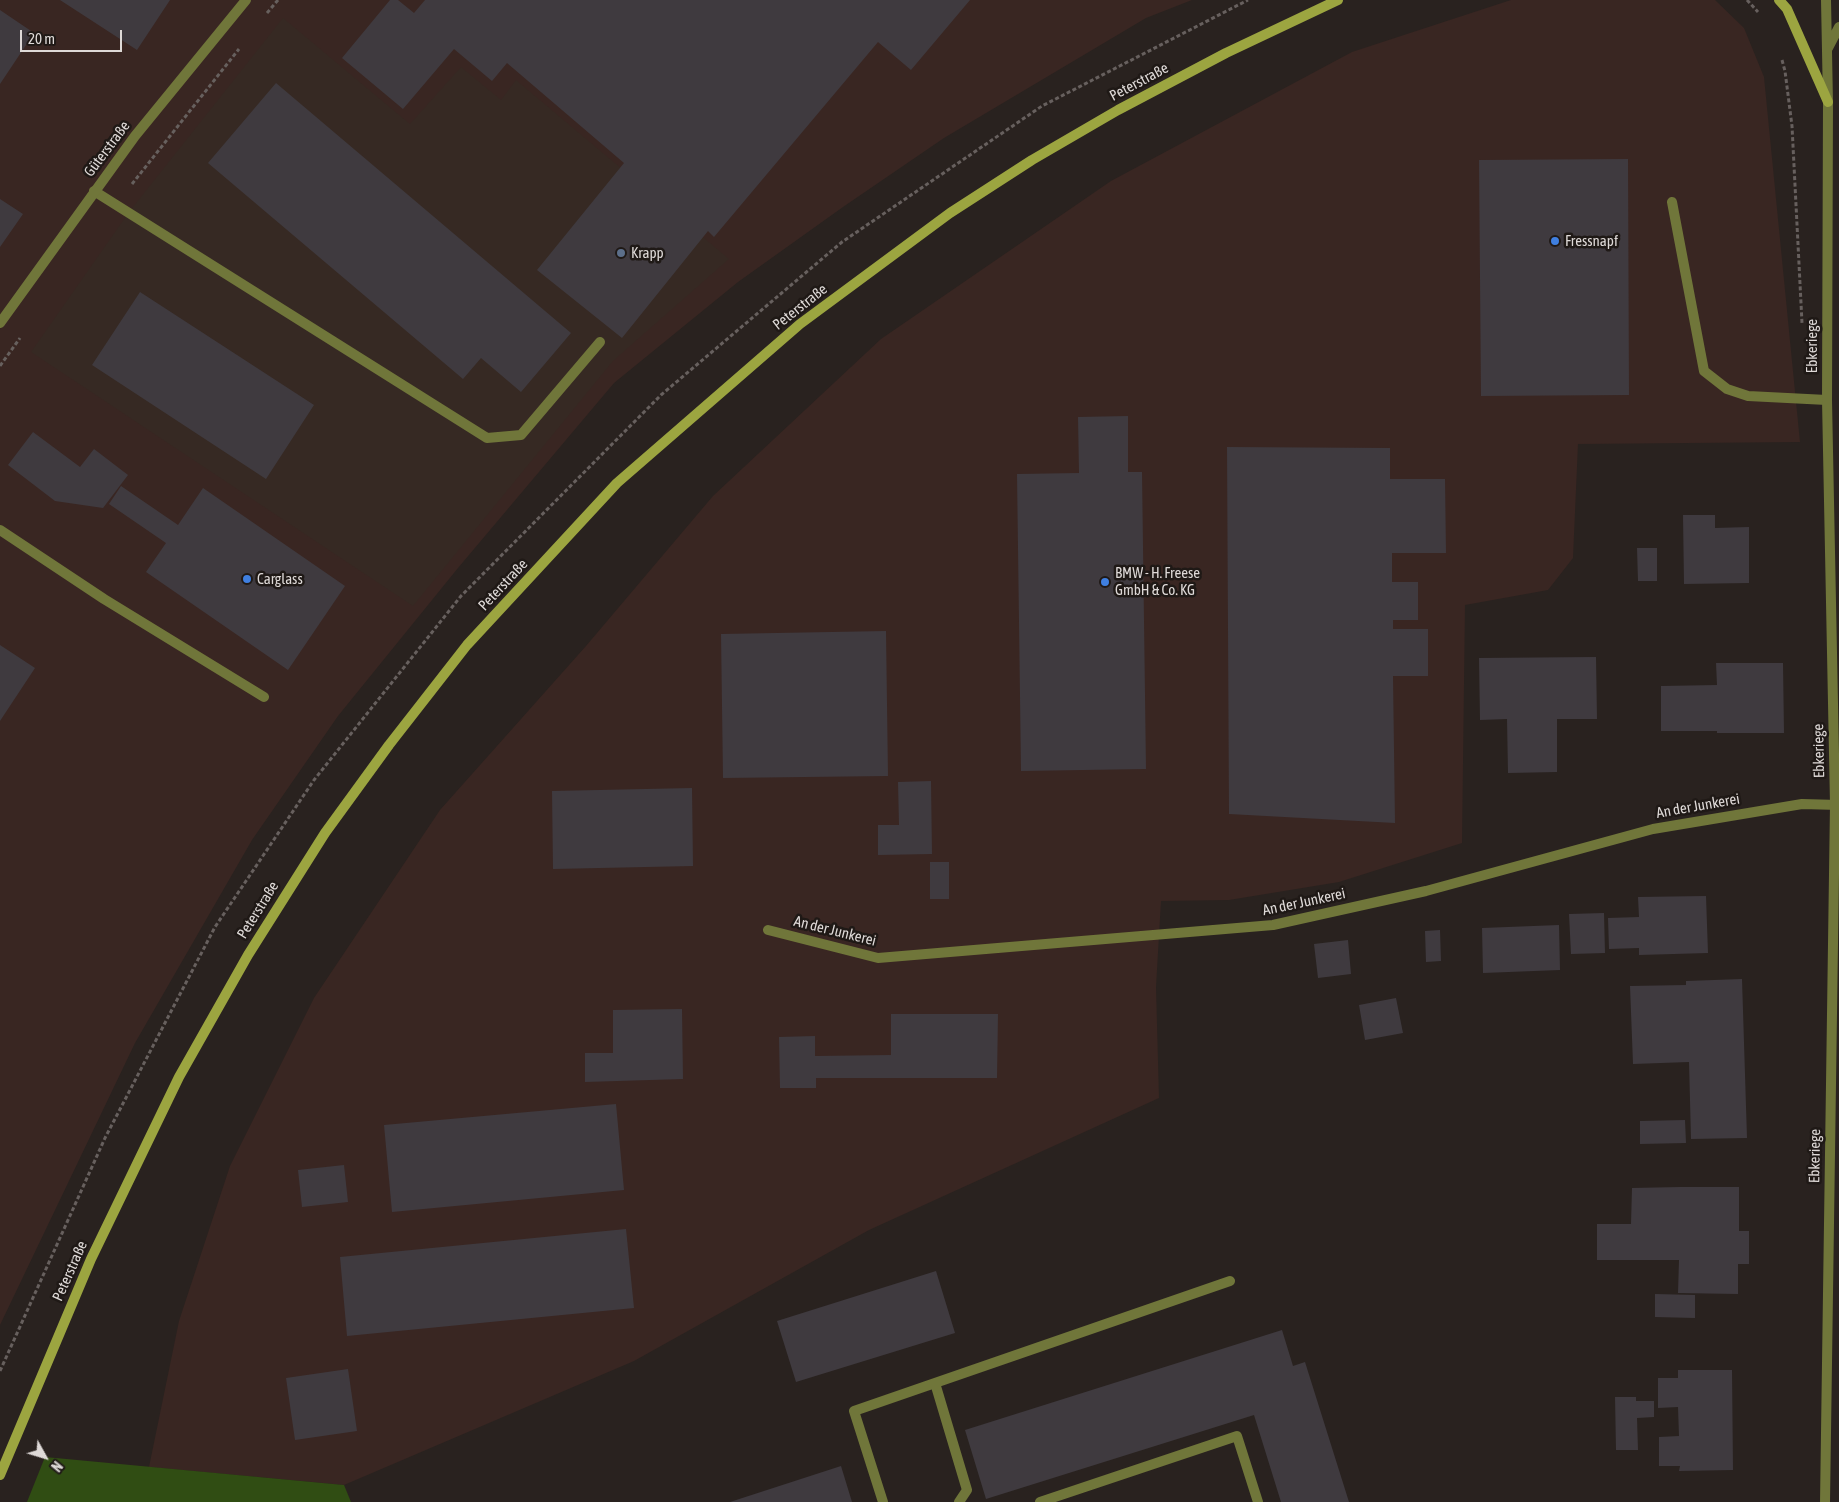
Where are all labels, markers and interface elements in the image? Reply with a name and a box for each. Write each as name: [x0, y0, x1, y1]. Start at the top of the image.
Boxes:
scale bar: [22, 20, 125, 52]
text: 20 m: [28, 30, 55, 47]
street label: Peterstraße: [1107, 59, 1171, 105]
street label: Güterstraße: [80, 118, 134, 180]
place label: Fressnapf: [1565, 232, 1618, 250]
marker: Fressnapf: [1549, 235, 1561, 247]
place label: Krapp: [631, 244, 664, 262]
marker: Krapp: [615, 247, 627, 259]
street label: Peterstraße: [769, 280, 831, 334]
street label: Ebkeriege: [1803, 319, 1821, 373]
street label: Peterstraße: [475, 555, 531, 615]
place label: BMW - H. Freese GmbH & Co. KG: [1115, 564, 1200, 599]
place label: Carglass: [257, 570, 303, 588]
marker: Carglass: [241, 573, 253, 585]
marker: BMW - H. Freese GmbH & Co. KG: [1099, 576, 1111, 588]
street label: Ebkeriege: [1810, 724, 1828, 778]
street label: An der Junkerei: [1655, 790, 1741, 822]
street label: Peterstraße: [233, 878, 283, 942]
street label: An der Junkerei: [1261, 884, 1347, 920]
street label: An der Junkerei: [792, 912, 878, 950]
street label: Ebkeriege: [1806, 1129, 1824, 1183]
street label: Peterstraße: [49, 1238, 91, 1304]
north arrow: [20, 1432, 70, 1482]
text: N: [48, 1458, 65, 1475]

